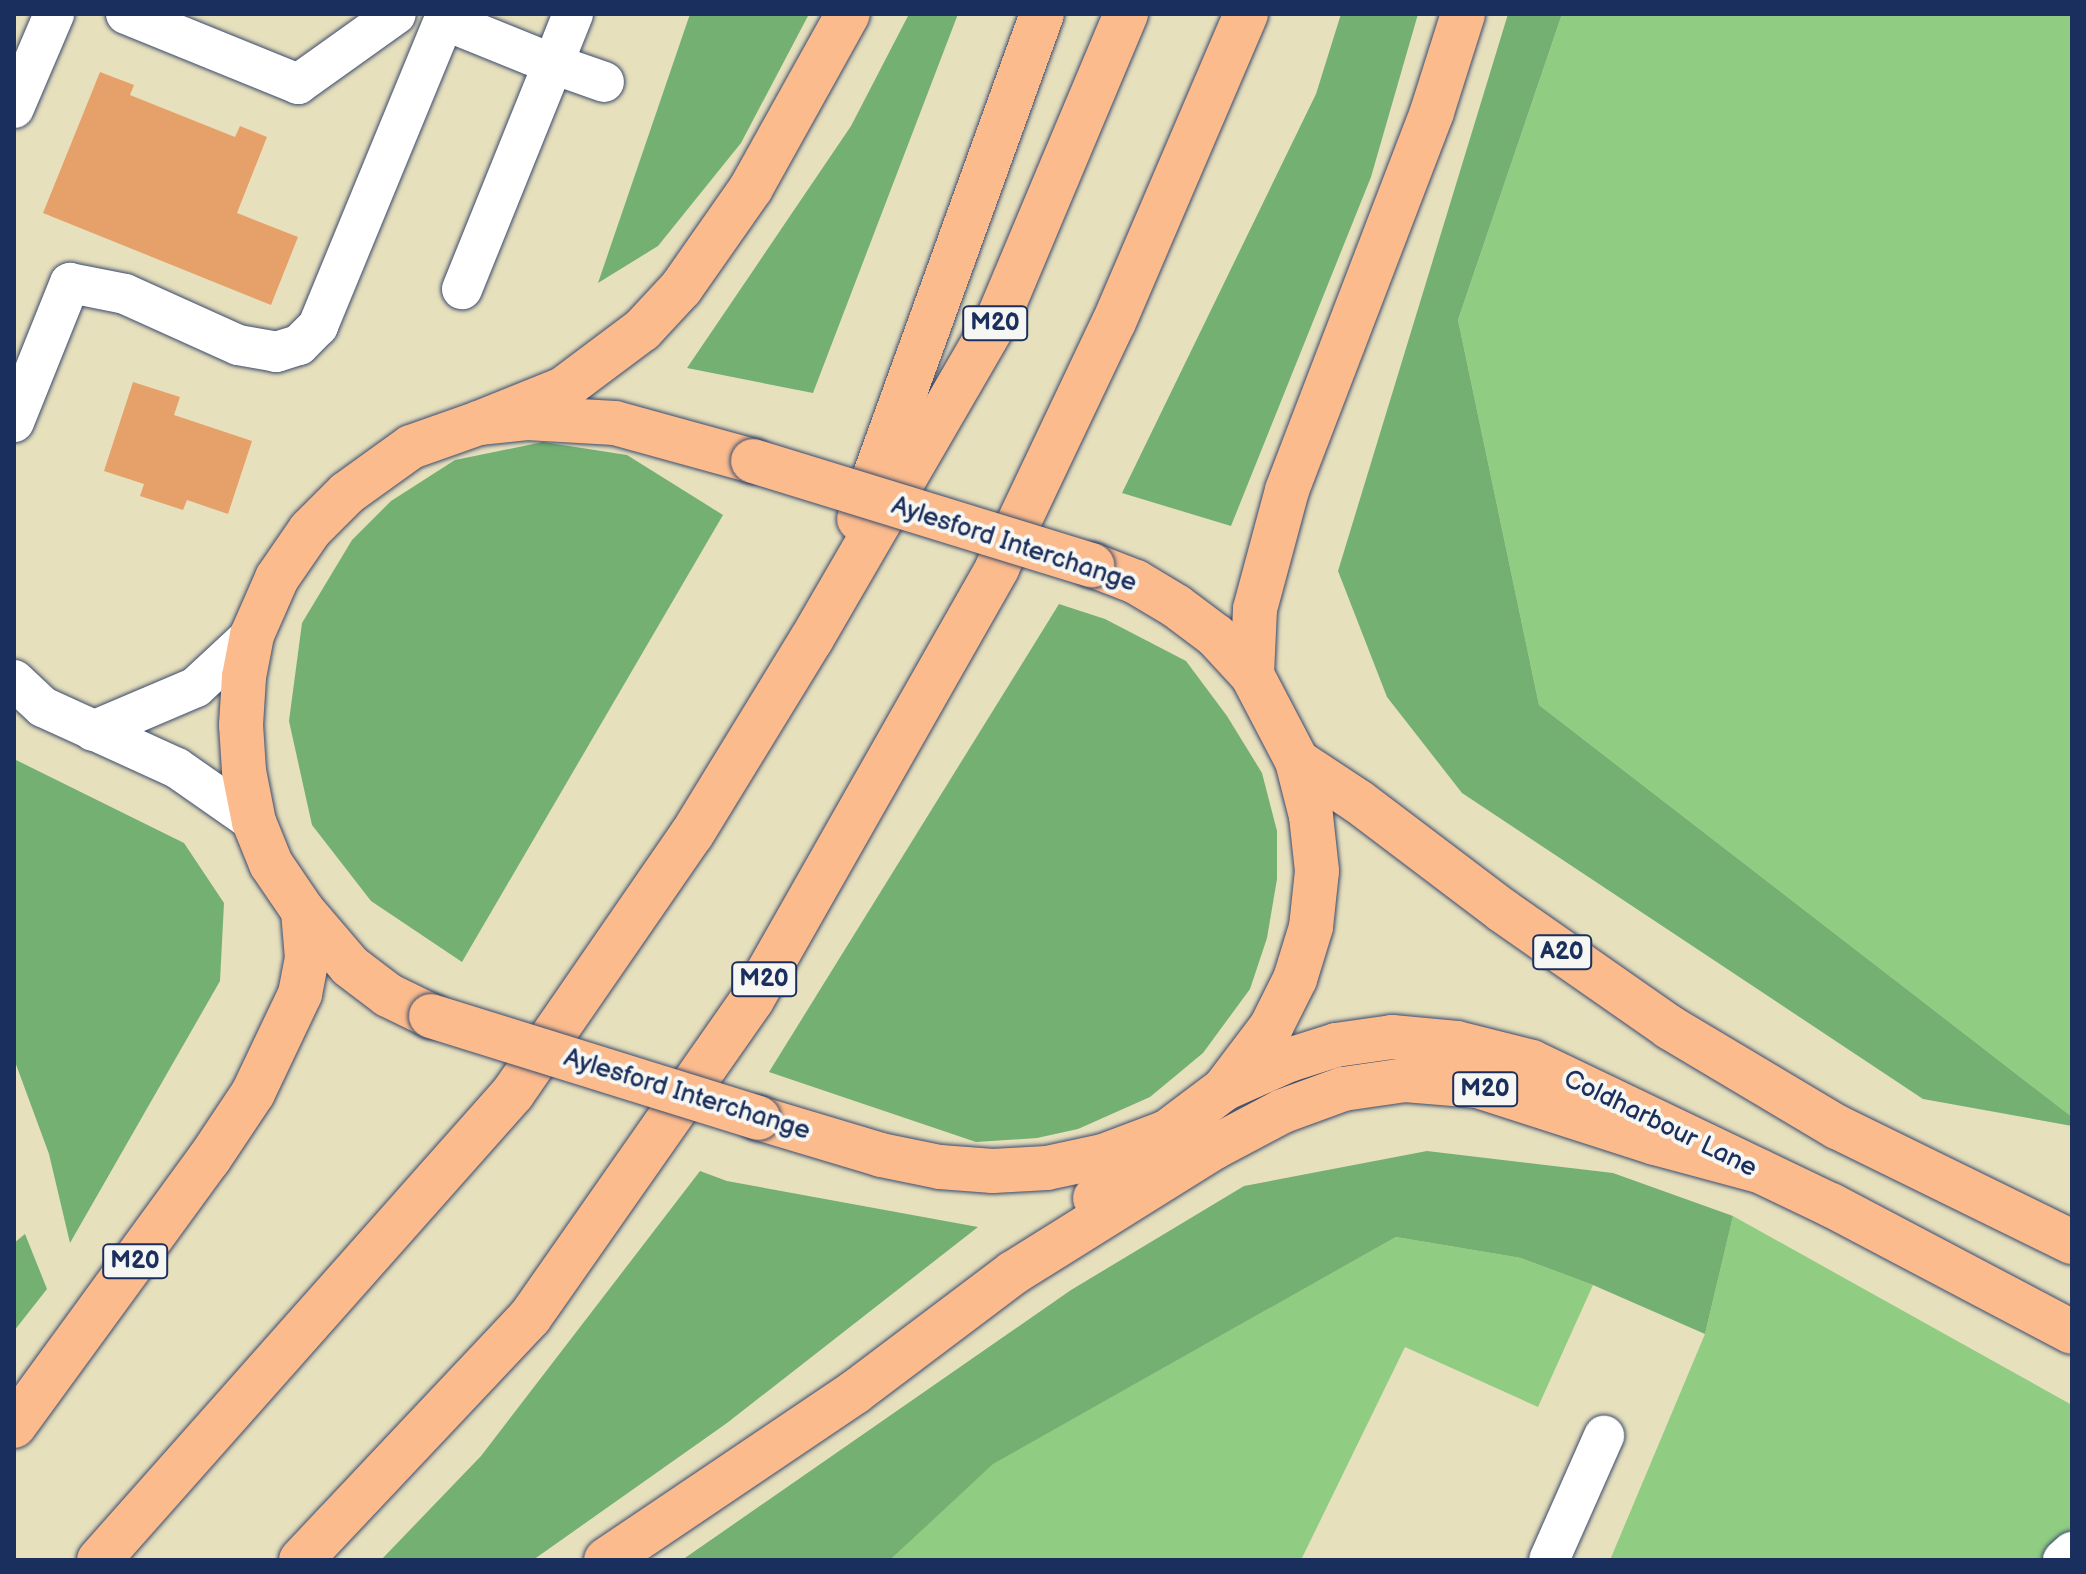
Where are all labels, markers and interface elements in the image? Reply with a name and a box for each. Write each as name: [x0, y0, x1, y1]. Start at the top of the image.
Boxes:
road number: M20: [961, 303, 1029, 343]
street label: Aylesford Interchange: [887, 491, 1141, 599]
road number: A20: [1532, 932, 1592, 972]
road number: M20: [730, 959, 798, 999]
street label: Aylesford Interchange: [560, 1043, 814, 1147]
street label: Coldharbour Lane: [1558, 1064, 1762, 1184]
road number: M20: [1451, 1069, 1519, 1109]
road number: M20: [101, 1241, 169, 1281]

